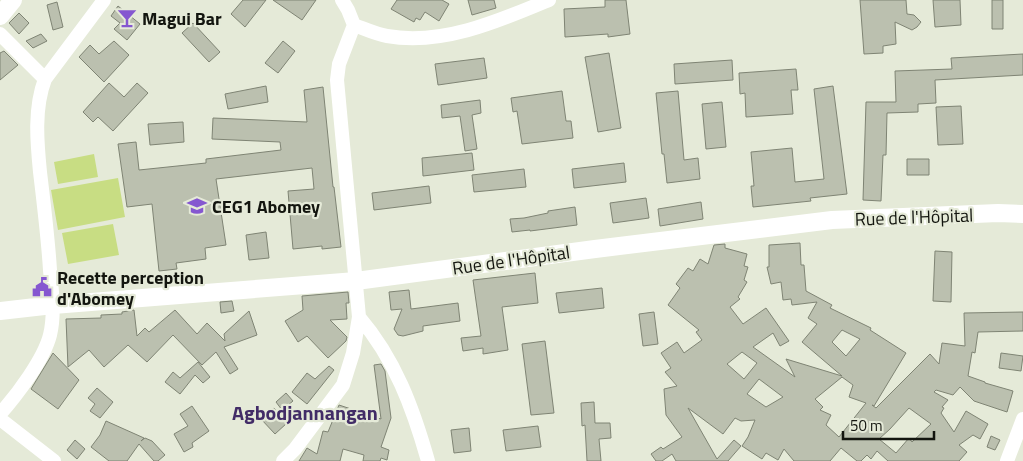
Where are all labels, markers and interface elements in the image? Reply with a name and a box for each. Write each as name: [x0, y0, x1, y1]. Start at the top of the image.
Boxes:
place label: Magui Bar: [142, 5, 222, 32]
bar icon: Magui Bar: [116, 7, 138, 29]
place label: CEG1 Abomey: [212, 193, 320, 220]
school or university icon: CEG1 Abomey: [186, 195, 208, 217]
street label: Rue de l'Hôpital: [854, 201, 974, 233]
street label: Rue de l'Hôpital: [450, 238, 572, 282]
place label: Recette perception d'Abomey: [57, 264, 204, 312]
public building icon: Recette perception d'Abomey: [31, 276, 53, 298]
district label: Agbodjannangan: [232, 397, 378, 428]
scale bar: [843, 408, 934, 440]
text: 50 m: [850, 414, 883, 437]

